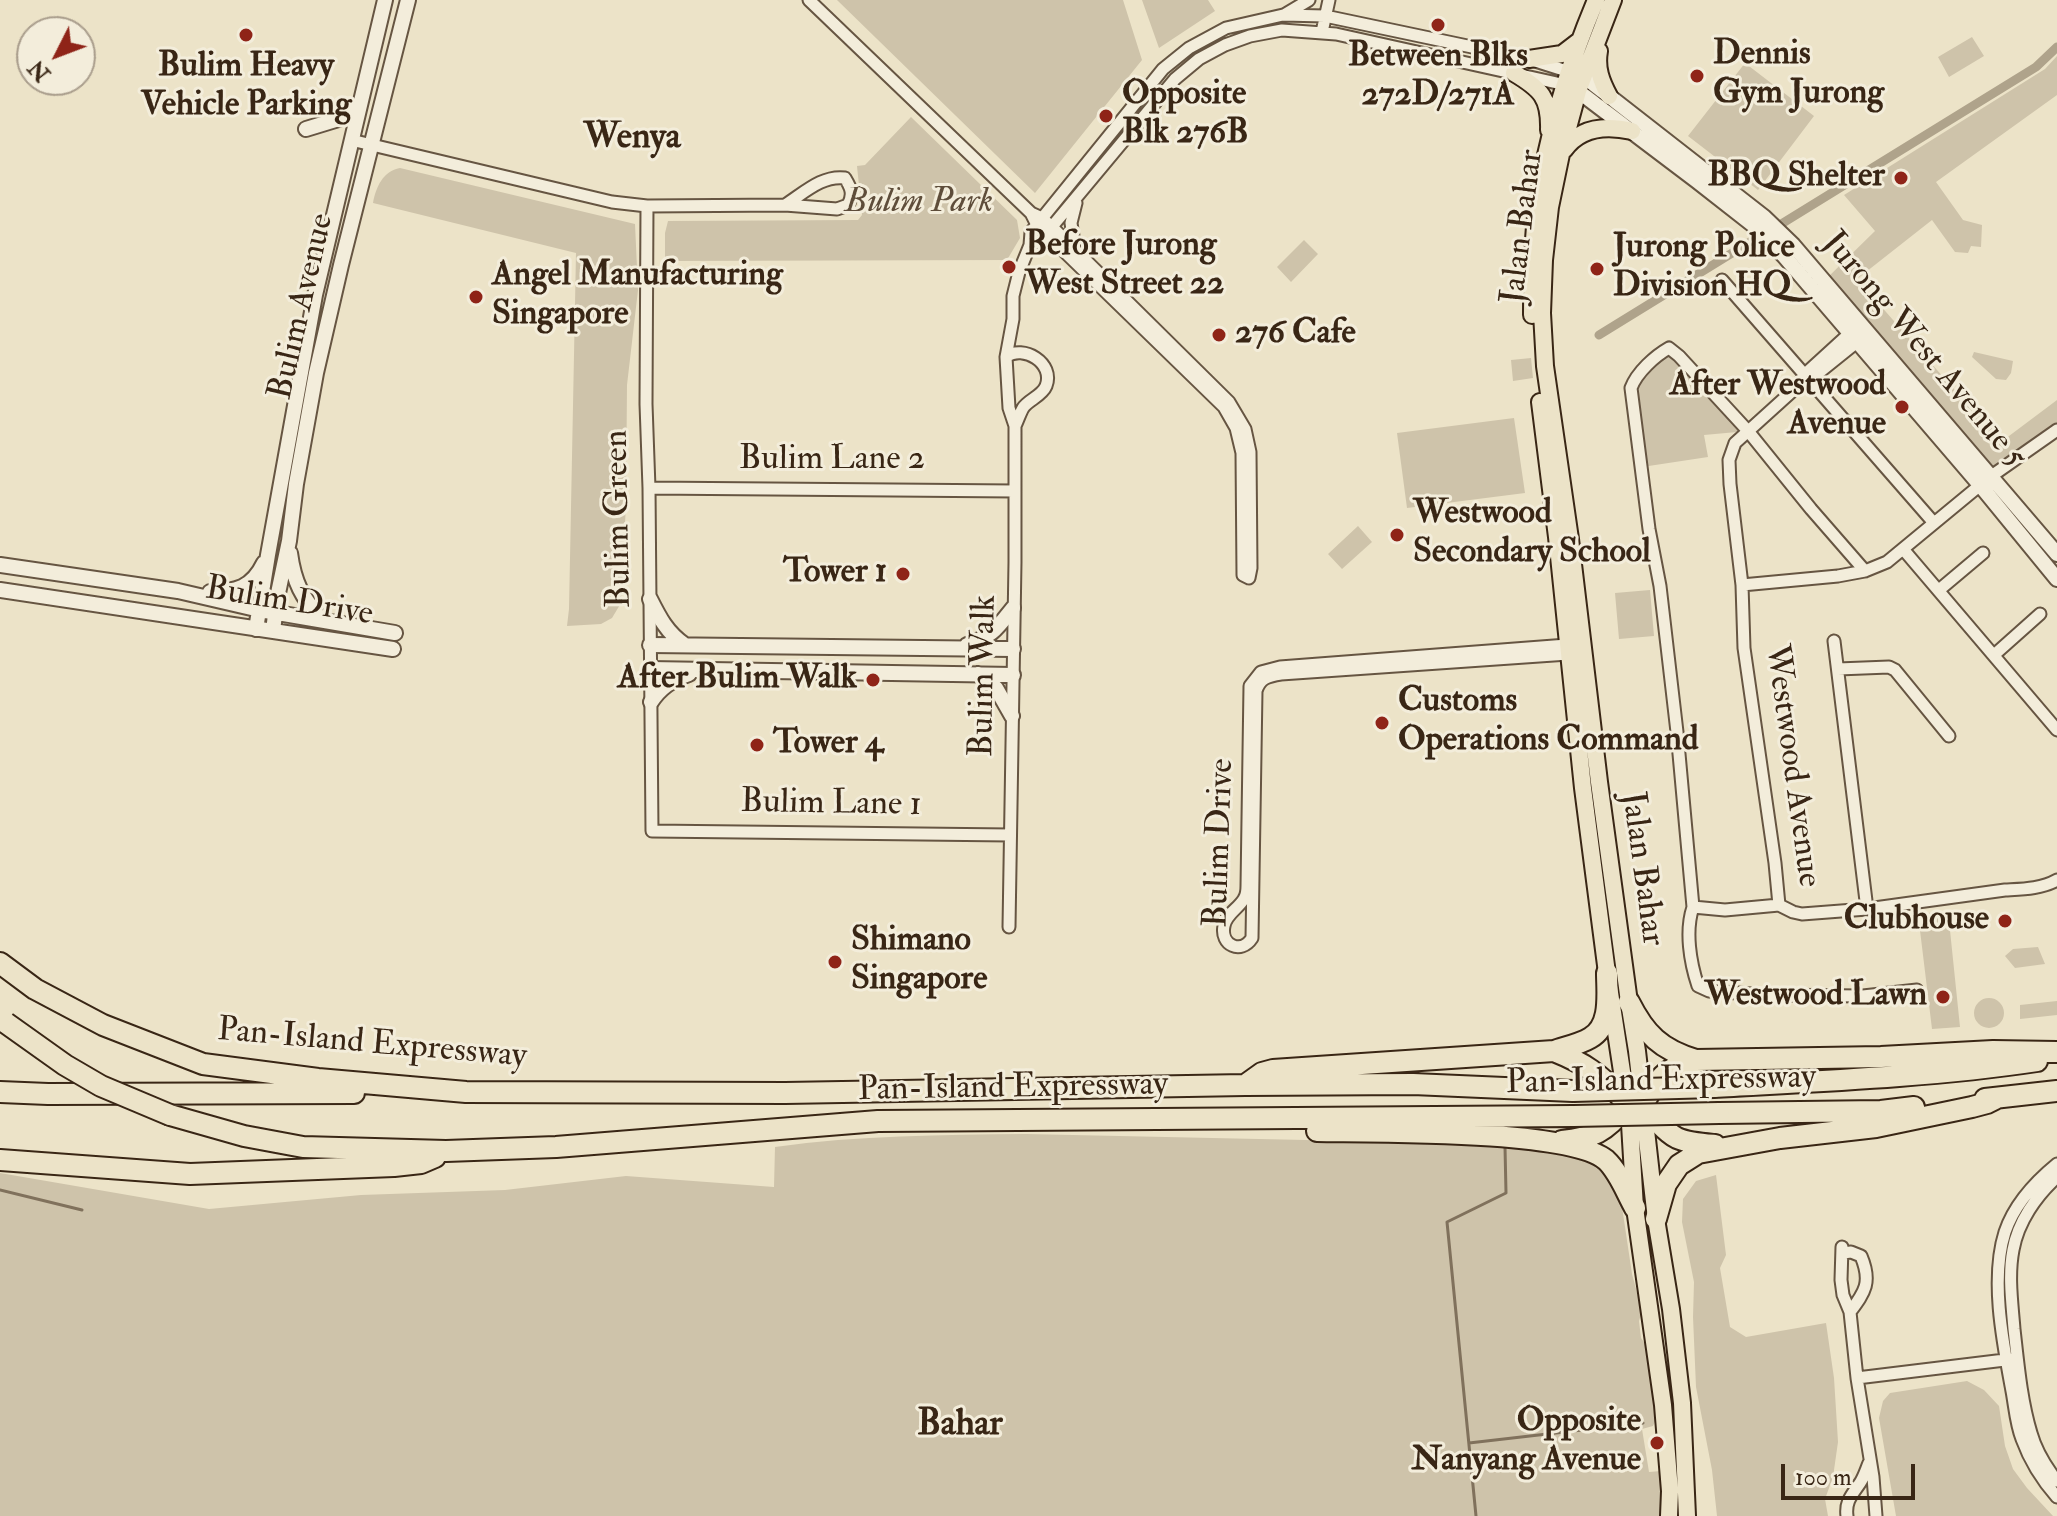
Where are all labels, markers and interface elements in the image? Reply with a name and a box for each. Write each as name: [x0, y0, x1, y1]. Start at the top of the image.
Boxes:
north arrow: [16, 16, 96, 96]
marker: Between Blks 272D/271A: [1429, 16, 1447, 34]
marker: Bulim Heavy Vehicle Parking: [237, 26, 255, 44]
place label: Dennis Gym Jurong: [1713, 36, 1884, 116]
place label: Between Blks 272D/271A: [1348, 38, 1528, 118]
place label: Bulim Heavy Vehicle Parking: [140, 48, 352, 128]
text: N: [23, 54, 57, 87]
marker: Dennis Gym Jurong: [1688, 67, 1706, 85]
place label: Opposite Blk 276B: [1122, 76, 1248, 156]
marker: Opposite Blk 276B: [1097, 107, 1115, 125]
district label: Wenya: [583, 117, 681, 161]
street label: Jalan Bahar: [1494, 148, 1554, 306]
place label: BBQ Shelter: [1707, 158, 1885, 198]
marker: BBQ Shelter: [1892, 169, 1910, 187]
park label: Bulim Park: [845, 184, 993, 224]
street label: Bulim Avenue: [262, 210, 344, 404]
street label: Jurong West Avenue 5: [1812, 224, 2034, 478]
place label: Before Jurong West Street 22: [1025, 227, 1224, 306]
place label: Jurong Police Division HQ: [1613, 229, 1795, 308]
place label: Angel Manufacturing Singapore: [492, 257, 783, 336]
marker: Before Jurong West Street 22: [1000, 258, 1018, 276]
marker: Jurong Police Division HQ: [1588, 260, 1606, 278]
marker: Angel Manufacturing Singapore: [467, 288, 485, 306]
place label: 276 Cafe: [1235, 315, 1356, 355]
marker: 276 Cafe: [1210, 326, 1228, 344]
place label: After Westwood Avenue: [1670, 367, 1886, 446]
marker: After Westwood Avenue: [1893, 398, 1911, 416]
street label: Bulim Green: [598, 430, 642, 608]
street label: Bulim Lane 2: [739, 441, 925, 481]
place label: Westwood Secondary School: [1413, 495, 1651, 574]
marker: Westwood Secondary School: [1388, 526, 1406, 544]
place label: Tower 1: [783, 554, 887, 594]
marker: Tower 1: [894, 565, 912, 583]
street label: Bulim Drive: [202, 570, 376, 636]
street label: Bulim Walk: [963, 595, 1007, 757]
street label: Westwood Avenue: [1754, 642, 1828, 890]
place label: After Bulim Walk: [618, 660, 857, 700]
marker: After Bulim Walk: [864, 671, 882, 689]
place label: Customs Operations Command: [1398, 683, 1698, 762]
marker: Customs Operations Command: [1373, 714, 1391, 732]
place label: Tower 4: [773, 725, 883, 765]
marker: Tower 4: [748, 736, 766, 754]
street label: Bulim Drive: [1198, 758, 1244, 928]
street label: Bulim Lane 1: [740, 783, 922, 827]
street label: Jalan Bahar: [1610, 789, 1672, 949]
place label: Clubhouse: [1844, 901, 1989, 941]
marker: Clubhouse: [1996, 912, 2014, 930]
place label: Shimano Singapore: [851, 922, 987, 1002]
marker: Shimano Singapore: [826, 953, 844, 971]
place label: Westwood Lawn: [1704, 977, 1927, 1017]
marker: Westwood Lawn: [1934, 988, 1952, 1006]
street label: Pan-Island Expressway: [216, 1011, 528, 1079]
street label: Pan-Island Expressway: [1505, 1059, 1817, 1105]
street label: Pan-Island Expressway: [857, 1066, 1169, 1112]
place label: Opposite Nanyang Avenue: [1412, 1403, 1641, 1482]
district label: Bahar: [917, 1404, 1003, 1448]
marker: Opposite Nanyang Avenue: [1648, 1434, 1666, 1452]
scale bar: [1785, 1448, 1919, 1498]
text: 100 m: [1795, 1462, 1852, 1493]

